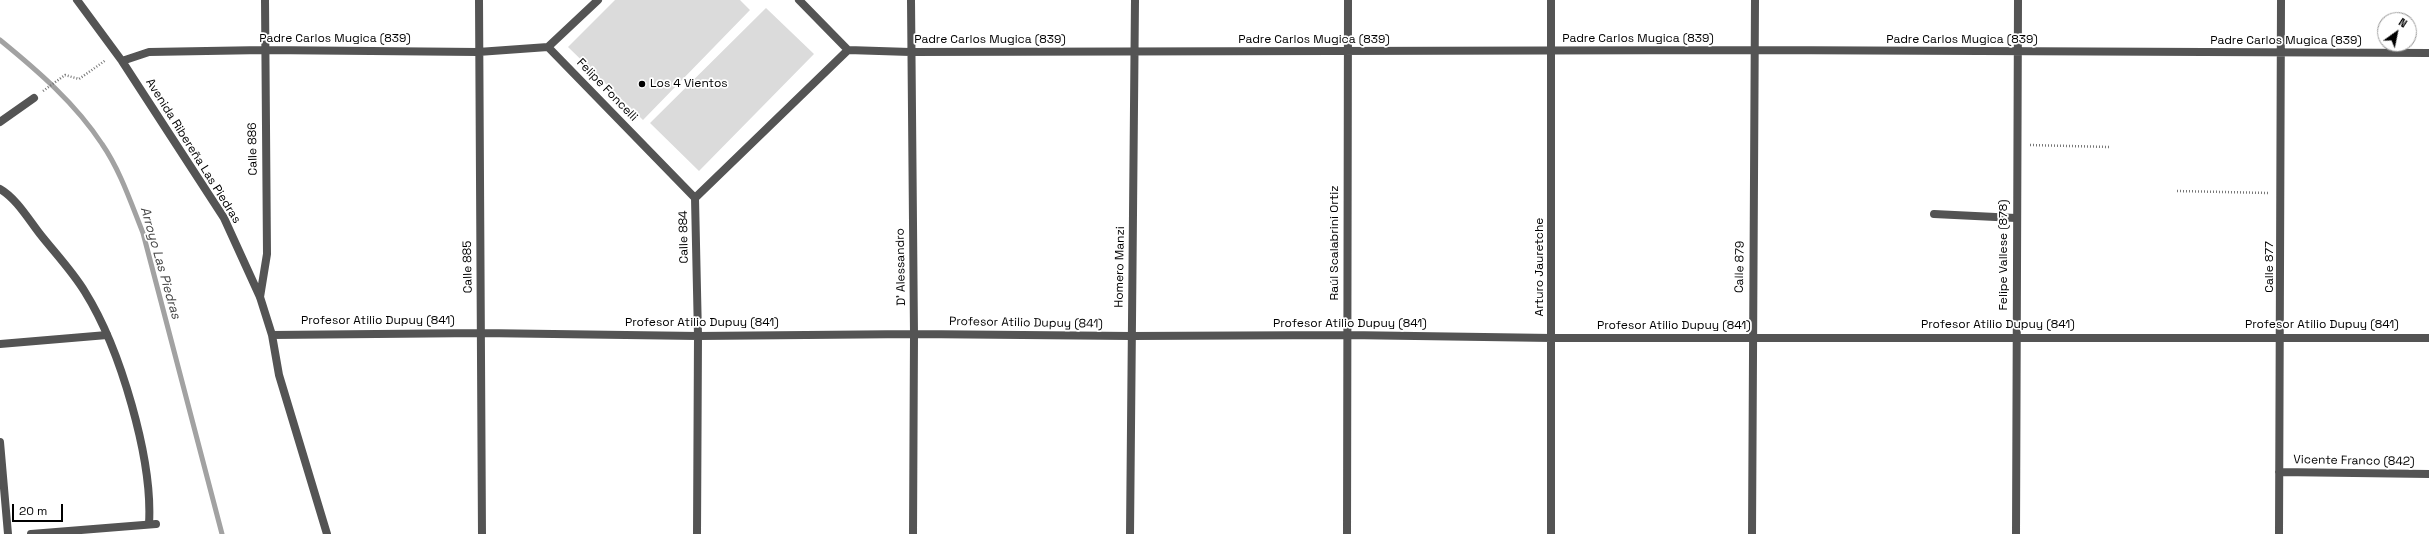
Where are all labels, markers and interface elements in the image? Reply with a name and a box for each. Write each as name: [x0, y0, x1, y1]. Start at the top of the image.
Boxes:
north arrow: [2377, 12, 2417, 52]
text: N: [2396, 15, 2410, 31]
street label: Padre Carlos Mugica (839): [259, 32, 411, 46]
street label: Padre Carlos Mugica (839): [1562, 32, 1714, 46]
street label: Padre Carlos Mugica (839): [914, 33, 1066, 47]
street label: Padre Carlos Mugica (839): [1238, 33, 1390, 47]
street label: Padre Carlos Mugica (839): [1886, 33, 2038, 47]
street label: Padre Carlos Mugica (839): [2210, 34, 2362, 48]
street label: Felipe Foncelli: [573, 56, 641, 124]
street label: Avenida Ribereña Las Piedras: [142, 76, 244, 226]
place label: Los 4 Vientos: [650, 77, 728, 91]
marker: Los 4 Vientos: [637, 79, 647, 89]
street label: Calle 886: [245, 122, 261, 176]
street label: Raúl Scalabrini Ortiz: [1328, 186, 1342, 300]
street label: Felipe Vallese (878): [1997, 199, 2011, 311]
water label: Arroyo Las Piedras: [137, 205, 183, 321]
street label: Calle 884: [676, 210, 692, 264]
street label: Arturo Jauretche: [1533, 218, 1547, 316]
street label: Homero Manzi: [1112, 226, 1128, 308]
street label: D' Alessandro: [893, 228, 909, 306]
street label: Calle 885: [460, 240, 476, 294]
street label: Calle 879: [1732, 241, 1748, 293]
street label: Calle 877: [2263, 241, 2277, 293]
street label: Profesor Atilio Dupuy (841): [301, 314, 455, 328]
street label: Profesor Atilio Dupuy (841): [949, 314, 1103, 332]
street label: Profesor Atilio Dupuy (841): [625, 316, 779, 330]
street label: Profesor Atilio Dupuy (841): [1273, 317, 1427, 331]
street label: Profesor Atilio Dupuy (841): [1921, 318, 2075, 332]
street label: Profesor Atilio Dupuy (841): [2245, 318, 2399, 332]
street label: Profesor Atilio Dupuy (841): [1597, 319, 1751, 333]
street label: Vicente Franco (842): [2293, 453, 2415, 469]
scale bar: [14, 496, 65, 522]
text: 20 m: [19, 503, 47, 519]

